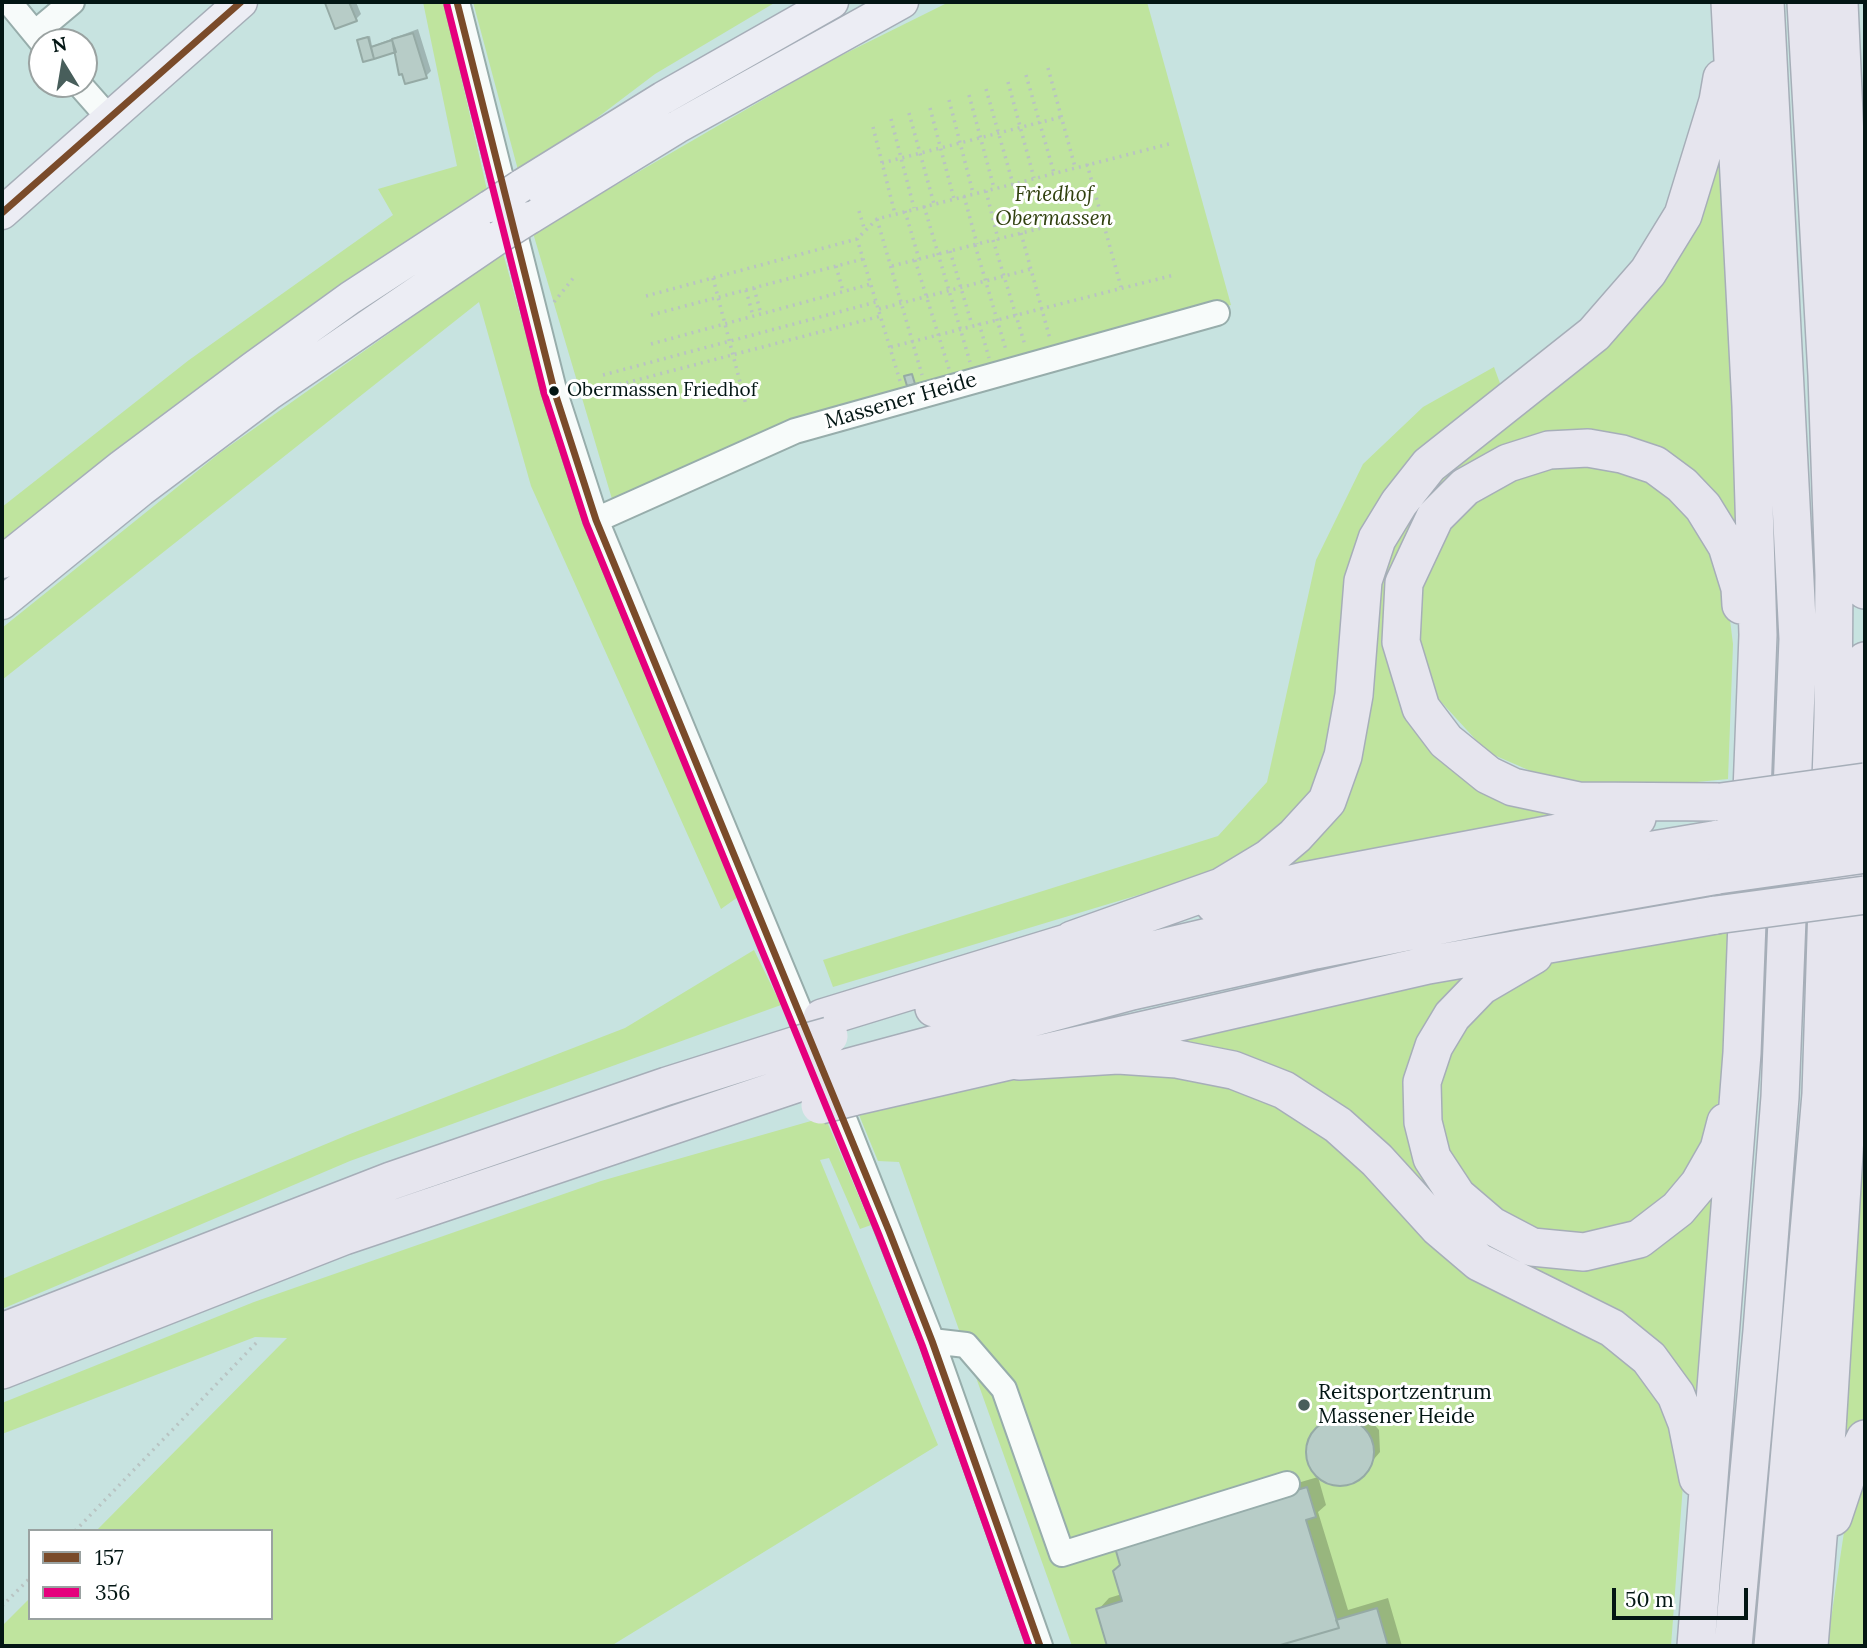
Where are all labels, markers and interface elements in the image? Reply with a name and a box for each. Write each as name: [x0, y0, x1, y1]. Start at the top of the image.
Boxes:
north arrow: [28, 28, 98, 98]
text: N: [50, 31, 69, 58]
park label: Friedhof Obermassen: [995, 182, 1113, 232]
street label: Massener Heide: [822, 367, 980, 435]
place label: Obermassen Friedhof: [567, 380, 757, 402]
marker: Obermassen Friedhof: [547, 384, 561, 398]
place label: Reitsportzentrum Massener Heide: [1318, 1380, 1492, 1430]
marker: Reitsportzentrum Massener Heide: [1296, 1397, 1312, 1413]
legend: [28, 1529, 273, 1620]
text: 157: [95, 1544, 124, 1571]
scale bar: [1615, 1574, 1752, 1618]
text: 356: [95, 1579, 130, 1606]
text: 50 m: [1625, 1586, 1674, 1613]

